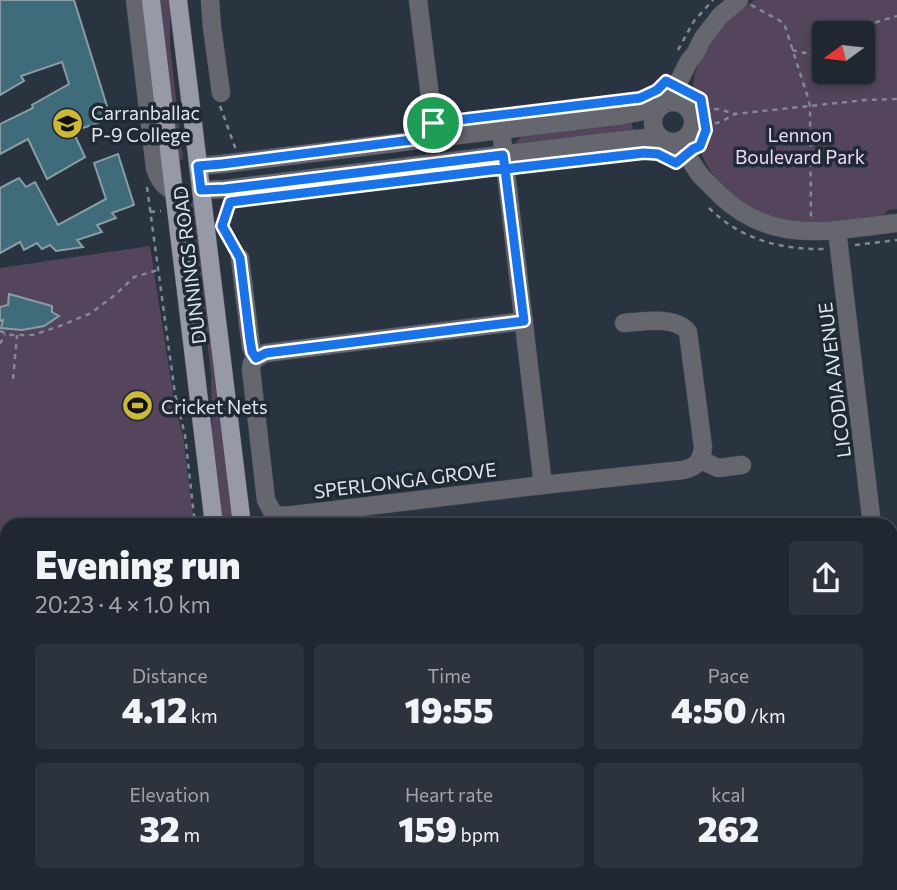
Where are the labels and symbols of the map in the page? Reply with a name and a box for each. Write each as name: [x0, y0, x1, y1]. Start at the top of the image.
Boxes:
north arrow: [812, 21, 875, 84]
pin: [403, 93, 463, 153]
place label: Carranballac P-9 College: [91, 101, 200, 146]
school or university icon: Carranballac P-9 College: [51, 106, 85, 140]
park label: Lennon Boulevard Park: [735, 123, 865, 168]
street label: DUNNINGS ROAD: [168, 185, 210, 345]
street label: LICODIA AVENUE: [813, 301, 855, 459]
sports icon: Cricket Nets: [121, 389, 155, 423]
place label: Cricket Nets: [161, 395, 268, 418]
street label: SPERLONGA GROVE: [312, 457, 498, 503]

